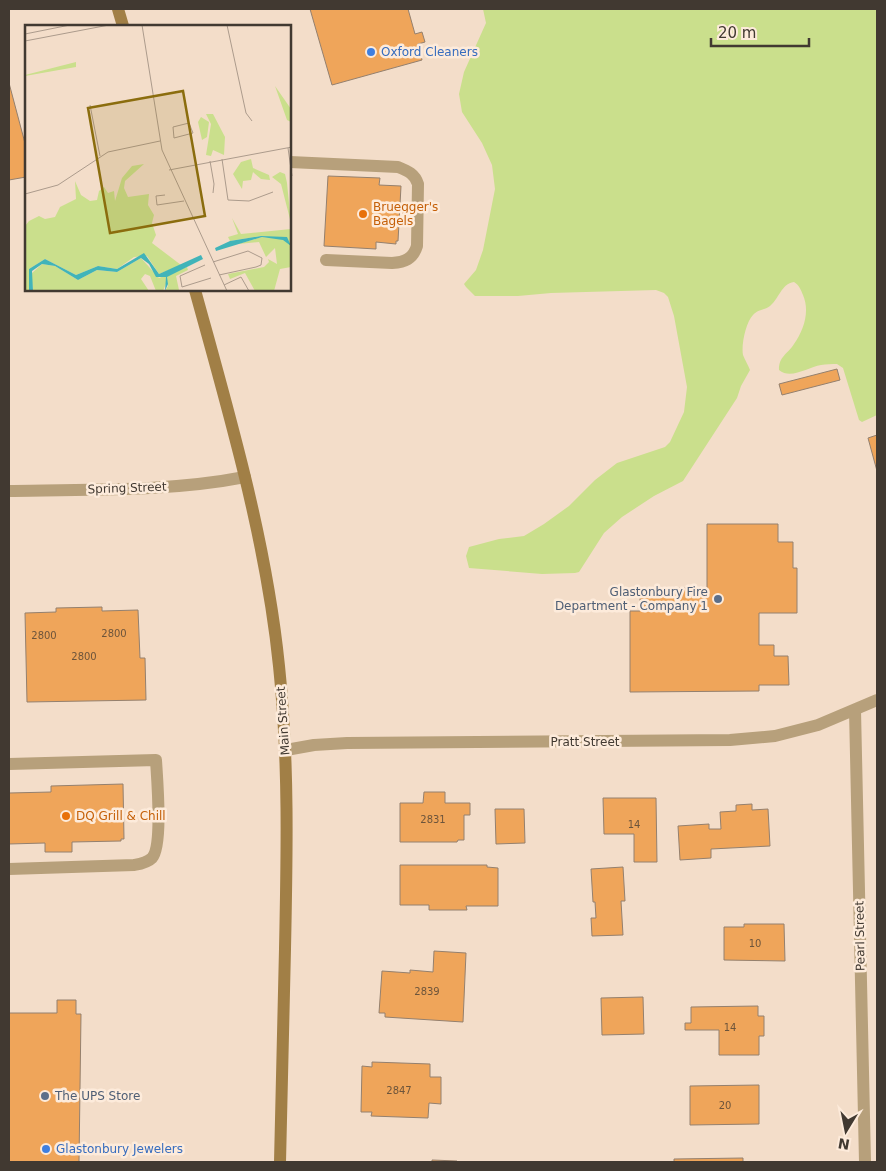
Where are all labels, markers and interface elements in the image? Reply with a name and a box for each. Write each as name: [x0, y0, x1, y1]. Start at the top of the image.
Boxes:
scale bar: [711, 15, 808, 47]
text: 20 m: [718, 24, 756, 42]
inset map: [25, 25, 291, 291]
place label: Oxford Cleaners: [381, 45, 478, 59]
marker: Oxford Cleaners: [365, 46, 377, 58]
place label: Bruegger's Bagels: [373, 200, 438, 228]
marker: Bruegger's Bagels: [357, 208, 369, 220]
street label: Spring Street: [87, 480, 167, 496]
place label: Glastonbury Fire Department - Company 1: [555, 585, 708, 613]
marker: Glastonbury Fire Department - Company 1: [712, 593, 724, 605]
house number: 2800: [101, 628, 127, 639]
house number: 2800: [31, 630, 57, 641]
house number: 2800: [71, 651, 97, 662]
street label: Main Street: [274, 686, 292, 756]
street label: Pratt Street: [551, 735, 620, 749]
place label: DQ Grill & Chill: [76, 809, 166, 823]
marker: DQ Grill & Chill: [60, 810, 72, 822]
house number: 2831: [420, 814, 446, 825]
house number: 14: [628, 819, 640, 830]
street label: Pearl Street: [852, 901, 868, 971]
house number: 10: [749, 938, 761, 949]
house number: 2839: [414, 986, 440, 997]
house number: 14: [724, 1022, 736, 1033]
house number: 2847: [386, 1085, 412, 1096]
place label: The UPS Store: [54, 1089, 140, 1103]
marker: The UPS Store: [39, 1090, 51, 1102]
house number: 20: [719, 1100, 731, 1111]
north arrow: [821, 1106, 871, 1156]
text: N: [837, 1135, 851, 1153]
place label: Glastonbury Jewelers: [56, 1142, 183, 1156]
marker: Glastonbury Jewelers: [40, 1143, 52, 1155]

